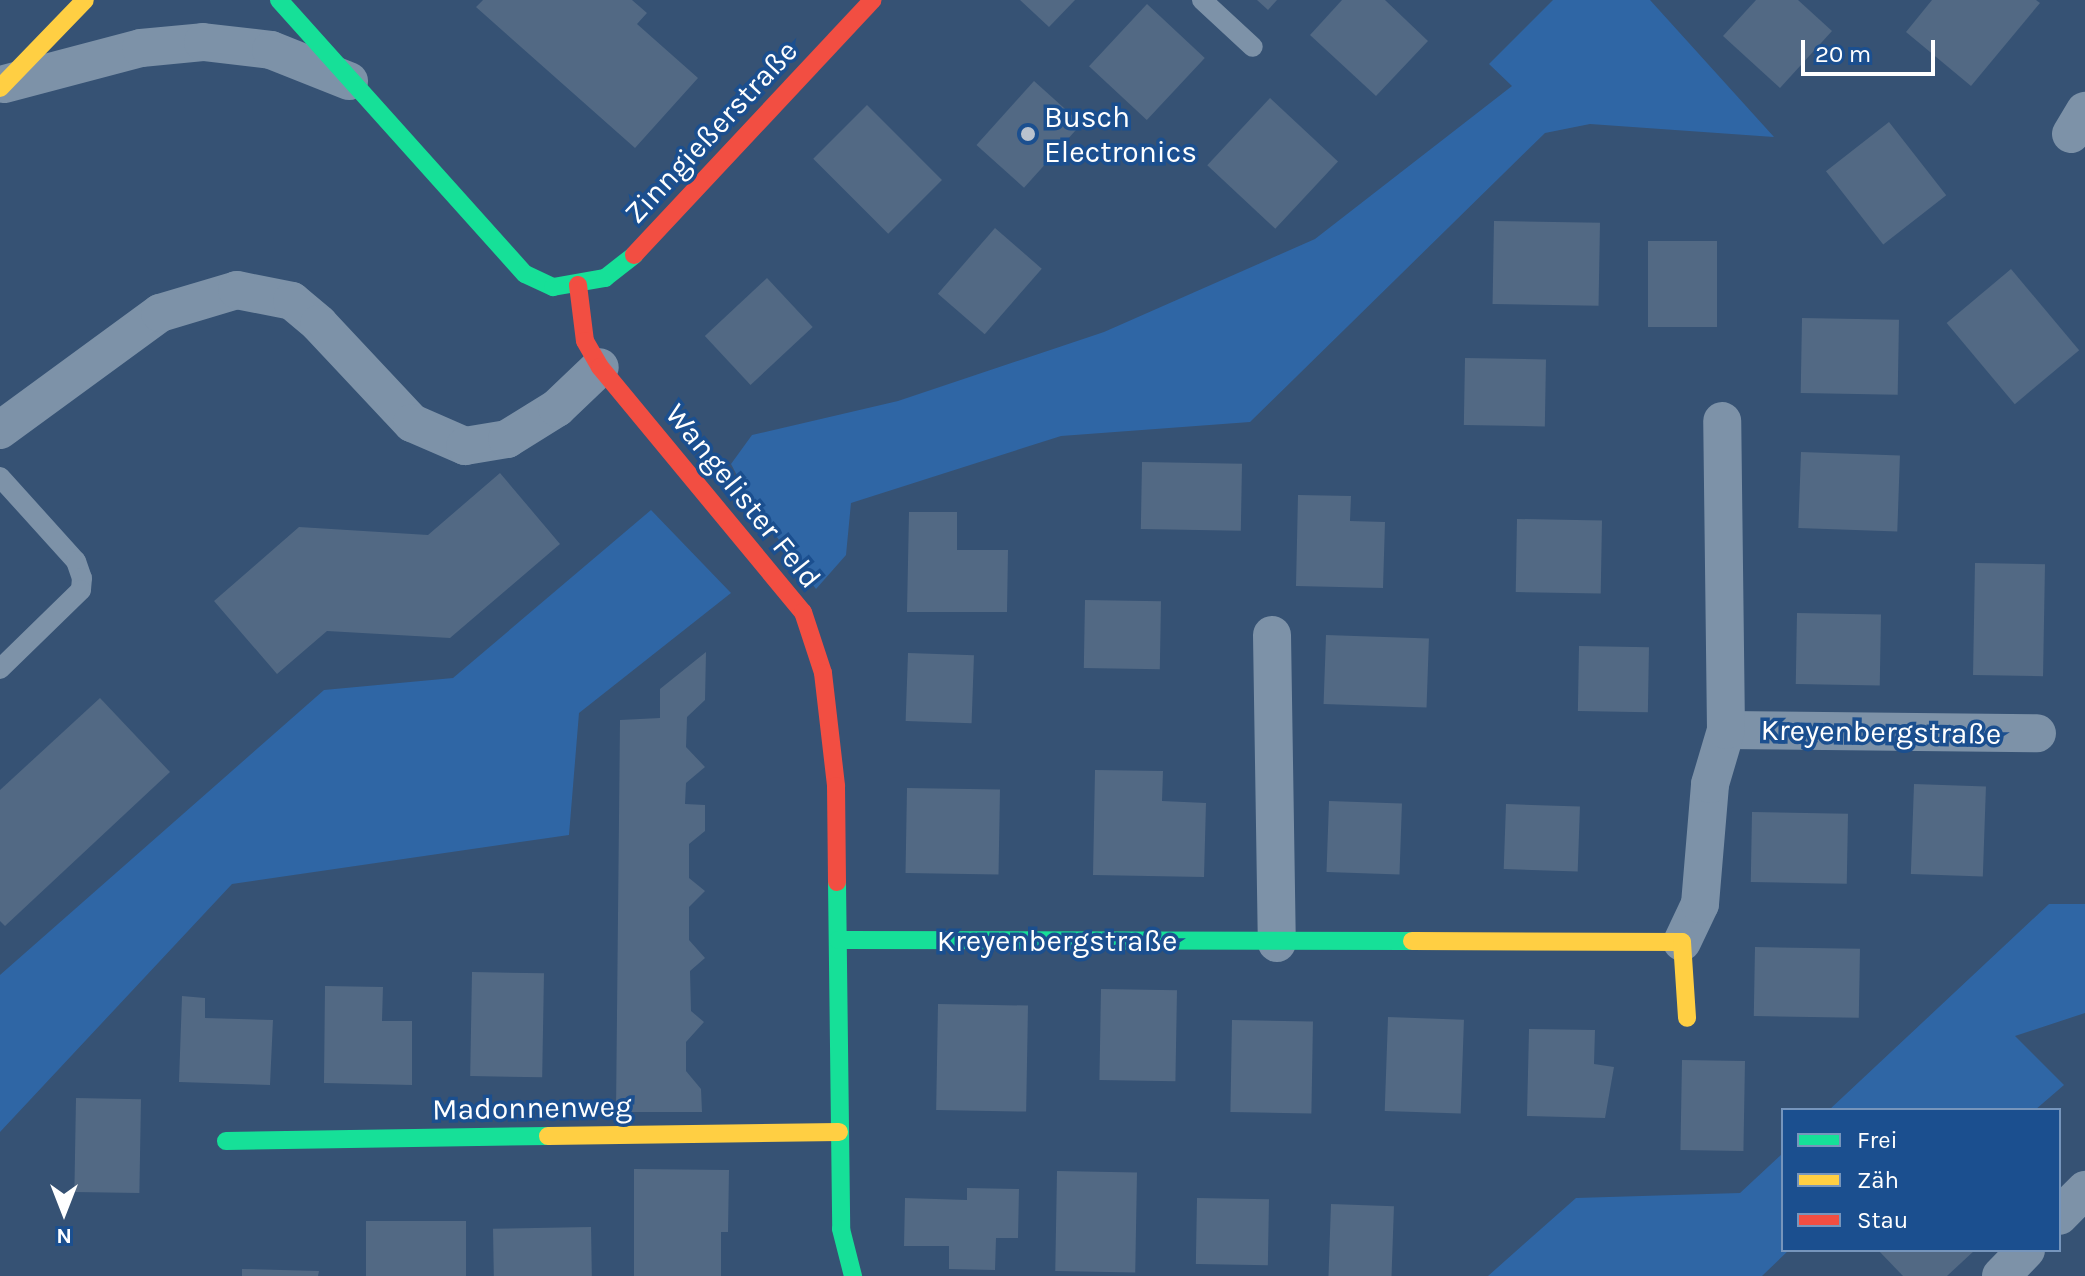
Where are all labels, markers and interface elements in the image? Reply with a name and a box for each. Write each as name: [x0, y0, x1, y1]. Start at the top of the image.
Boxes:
scale bar: [1805, 24, 1939, 74]
street label: Zinngießerstraße: [617, 33, 805, 231]
text: 20 m: [1815, 40, 1871, 68]
place label: Busch Electronics: [1044, 99, 1197, 170]
marker: Busch Electronics: [1019, 125, 1037, 143]
street label: Wangelister Feld: [658, 396, 828, 596]
street label: Kreyenbergstraße: [1760, 712, 2002, 752]
street label: Kreyenbergstraße: [937, 923, 1177, 959]
street label: Madonnenweg: [432, 1088, 632, 1128]
legend: [1781, 1108, 2061, 1252]
text: Frei: [1857, 1126, 1898, 1154]
text: Zäh: [1857, 1166, 1899, 1194]
north arrow: [24, 1172, 104, 1252]
text: Stau: [1857, 1206, 1908, 1234]
text: N: [56, 1223, 72, 1249]

